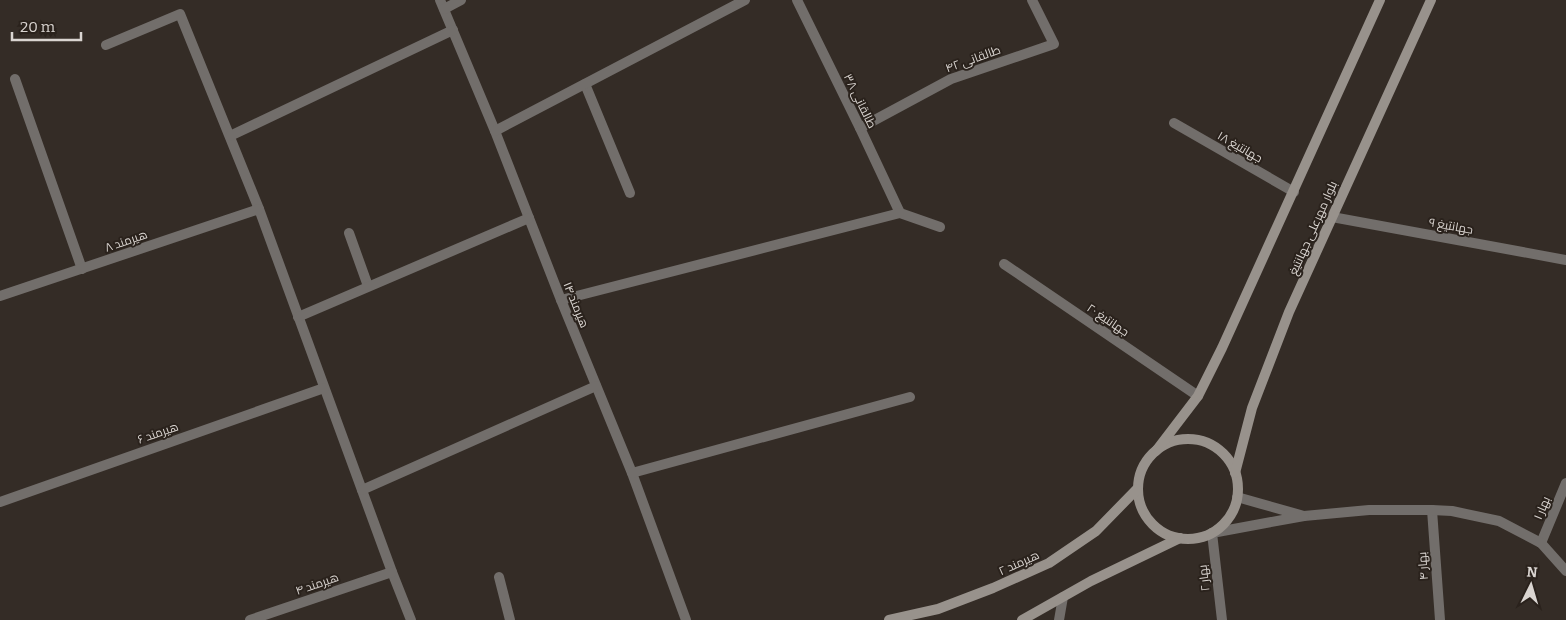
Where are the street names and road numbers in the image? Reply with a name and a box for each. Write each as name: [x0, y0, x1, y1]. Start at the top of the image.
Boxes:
street label: طالقانی ۴۲: [944, 43, 1002, 75]
street label: طالقانی ۳۸: [841, 72, 879, 131]
street label: جهانتیغ ۱۸: [1215, 129, 1265, 166]
street label: بلوار مهرعلی جهانتیغ: [1286, 179, 1341, 278]
street label: جهانتیغ ۹: [1428, 215, 1474, 238]
street label: هیرمند ۸: [103, 227, 149, 255]
street label: هیرمند ۱۴: [560, 280, 592, 330]
street label: جهانتیغ ۲۰: [1084, 301, 1132, 340]
street label: هیرمند ۶: [136, 419, 180, 447]
street label: بهار ۱: [1531, 494, 1553, 522]
street label: هیرمند ۲: [996, 548, 1042, 578]
street label: بهار ۴: [1415, 551, 1431, 581]
street label: بهار ۲: [1195, 564, 1213, 592]
street label: هیرمند ۴: [294, 570, 340, 598]

